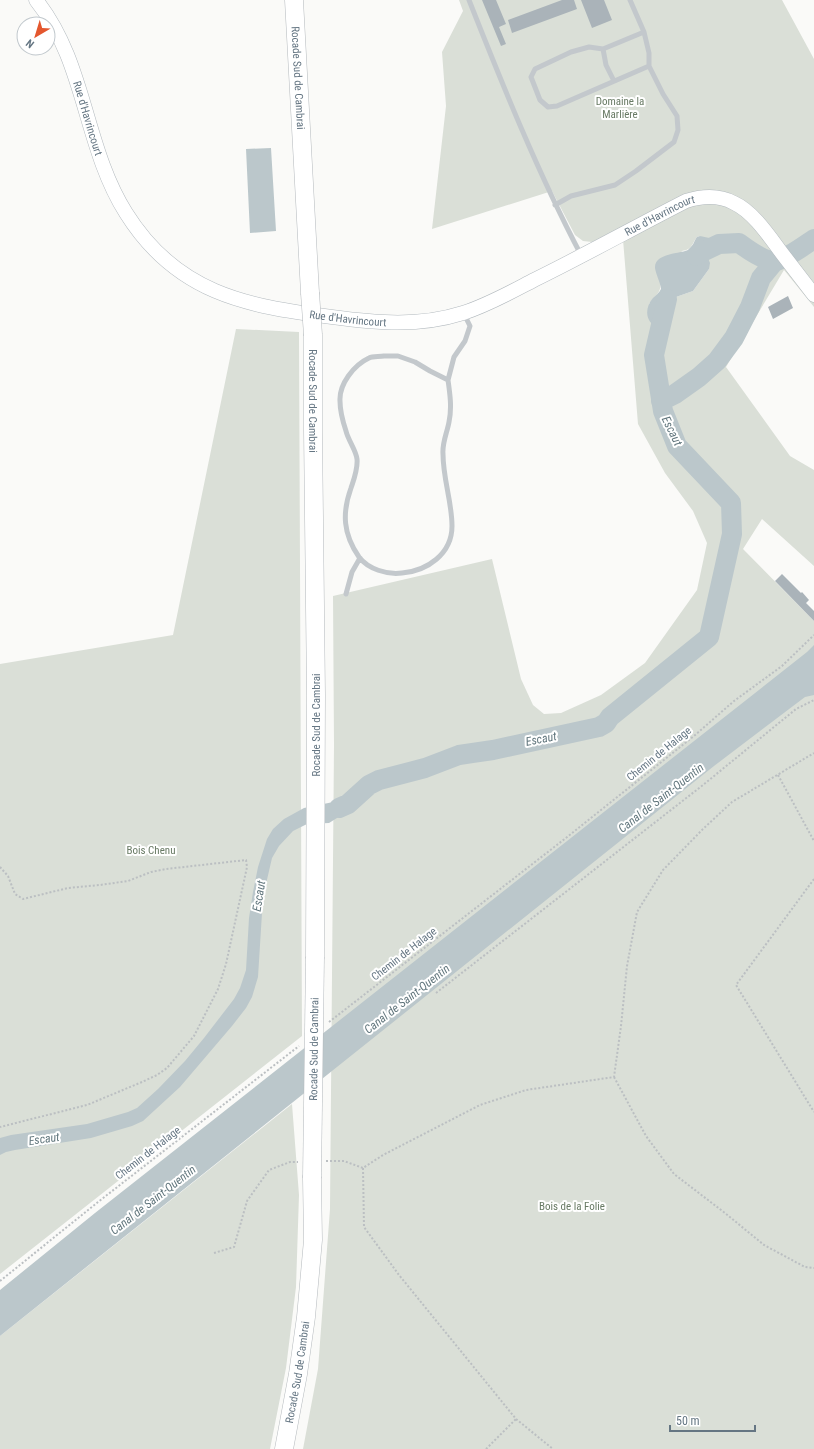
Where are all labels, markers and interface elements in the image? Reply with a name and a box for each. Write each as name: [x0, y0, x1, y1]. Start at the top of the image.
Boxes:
north arrow: [16, 16, 56, 56]
street label: Rocade Sud de Cambrai: [289, 26, 308, 130]
text: N: [23, 36, 37, 51]
street label: Rue d'Havrincourt: [71, 79, 105, 157]
park label: Domaine la Marlière: [596, 95, 644, 121]
street label: Rue d'Havrincourt: [622, 192, 696, 238]
street label: Rue d'Havrincourt: [309, 308, 387, 329]
street label: Rocade Sud de Cambrai: [306, 349, 320, 453]
water label: Escaut: [659, 414, 685, 449]
street label: Rocade Sud de Cambrai: [310, 673, 323, 777]
street label: Chemin de Halage: [624, 724, 694, 784]
water label: Escaut: [524, 729, 558, 749]
water label: Canal de Saint-Quentin: [616, 760, 707, 836]
park label: Bois Chenu: [127, 844, 175, 857]
water label: Escaut: [250, 879, 268, 912]
street label: Chemin de Halage: [369, 925, 439, 983]
water label: Canal de Saint-Quentin: [362, 961, 453, 1037]
street label: Rocade Sud de Cambrai: [307, 997, 321, 1101]
street label: Chemin de Halage: [113, 1124, 183, 1182]
water label: Escaut: [28, 1130, 61, 1148]
water label: Canal de Saint-Quentin: [108, 1162, 199, 1238]
park label: Bois de la Folie: [539, 1200, 605, 1213]
street label: Rocade Sud de Cambrai: [282, 1320, 312, 1424]
scale bar: [670, 1407, 755, 1433]
text: 50 m: [676, 1414, 700, 1428]

